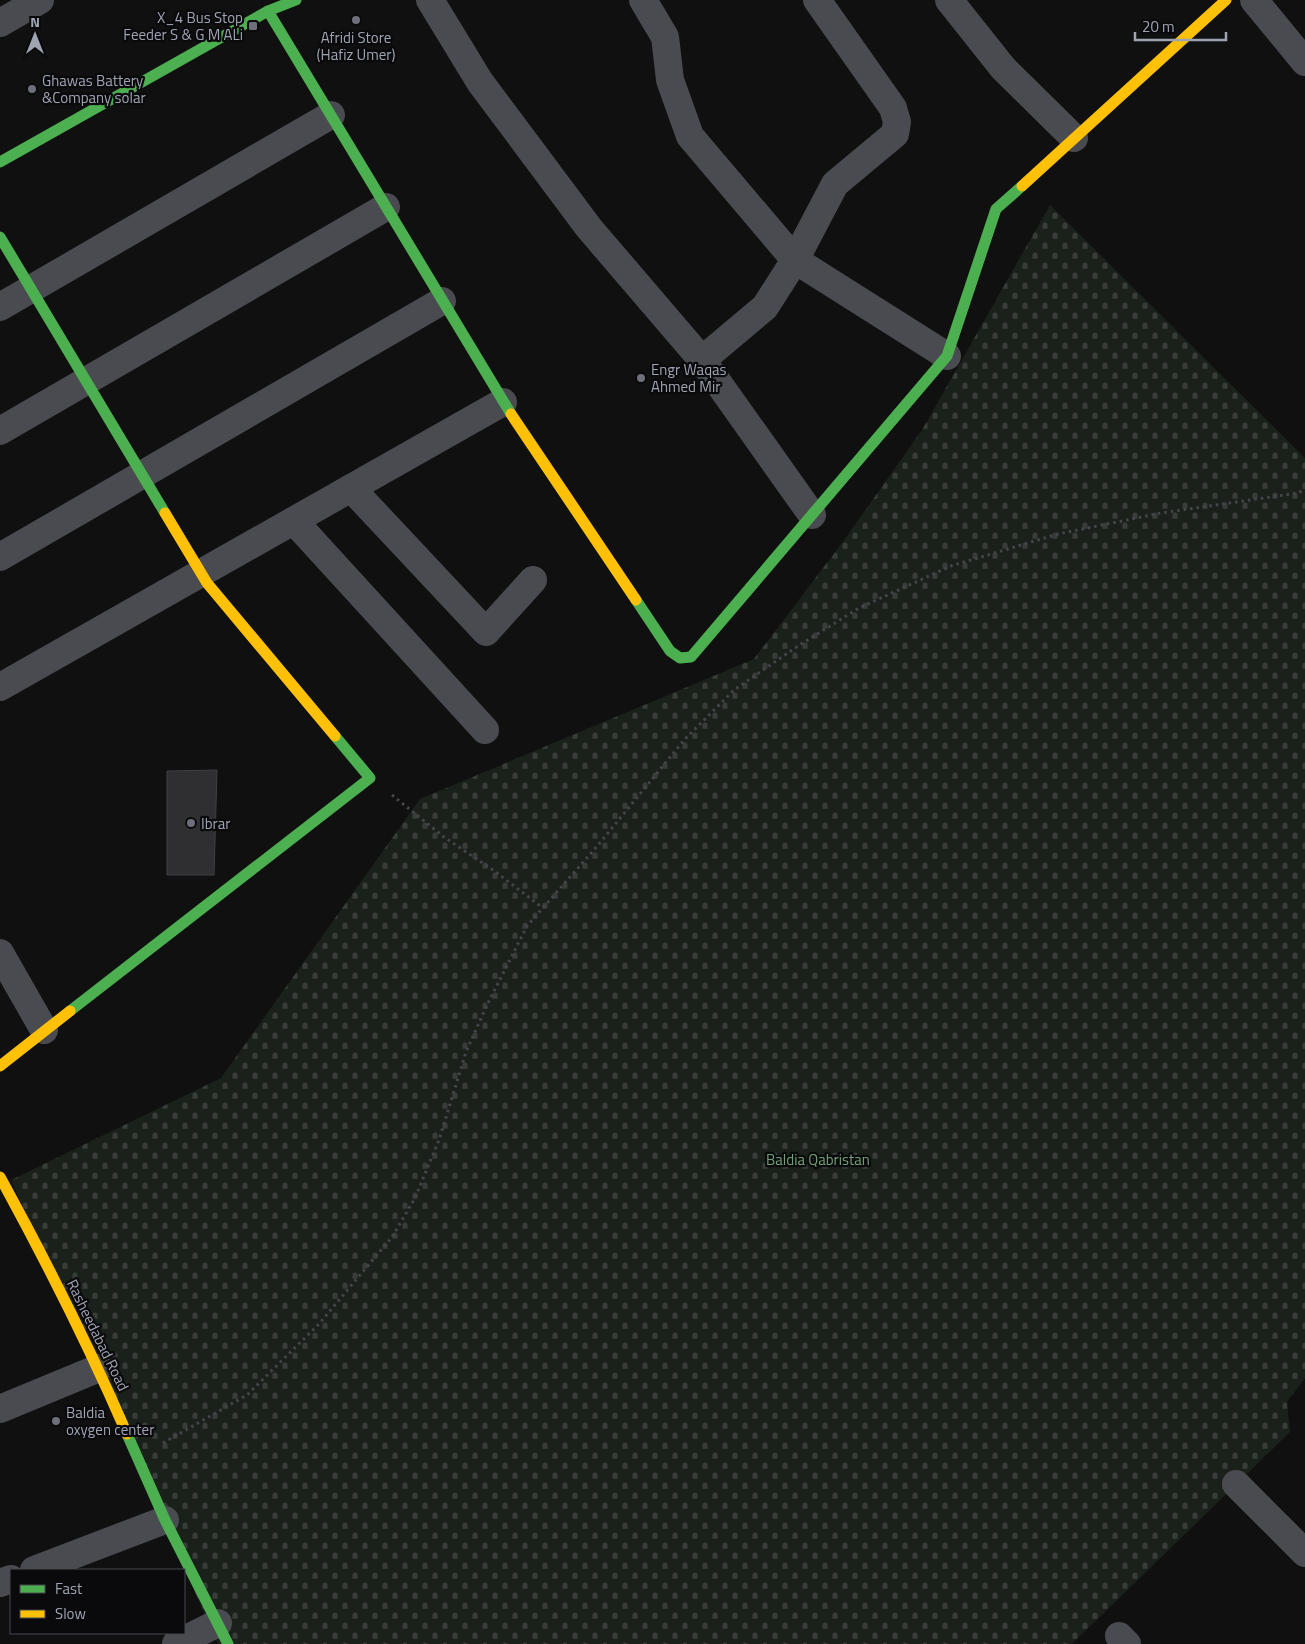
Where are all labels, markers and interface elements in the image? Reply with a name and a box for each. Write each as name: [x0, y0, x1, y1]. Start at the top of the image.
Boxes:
place label: X_4 Bus Stop Feeder S & G M ALi: [123, 6, 243, 46]
north arrow: [10, 10, 60, 60]
scale bar: [1135, 10, 1226, 42]
text: N: [30, 11, 40, 32]
marker: Afridi Store (Hafiz Umer): [350, 14, 362, 26]
text: 20 m: [1142, 15, 1175, 38]
marker: X_4 Bus Stop Feeder S & G M ALi: [247, 20, 259, 32]
place label: Afridi Store (Hafiz Umer): [317, 26, 395, 66]
place label: Ghawas Battery &Company solar: [42, 69, 146, 109]
marker: Ghawas Battery &Company solar: [26, 83, 38, 95]
place label: Engr Waqas Ahmed Mir: [651, 358, 727, 398]
marker: Engr Waqas Ahmed Mir: [635, 372, 647, 384]
place label: Ibrar: [201, 812, 230, 835]
marker: Ibrar: [185, 817, 197, 829]
park label: Baldia Qabristan: [766, 1148, 870, 1171]
street label: Rasheedabad Road: [61, 1275, 135, 1395]
place label: Baldia oxygen center: [66, 1401, 154, 1441]
marker: Baldia oxygen center: [50, 1415, 62, 1427]
legend: [10, 1569, 185, 1634]
text: Fast: [55, 1577, 83, 1600]
text: Slow: [55, 1602, 86, 1625]

